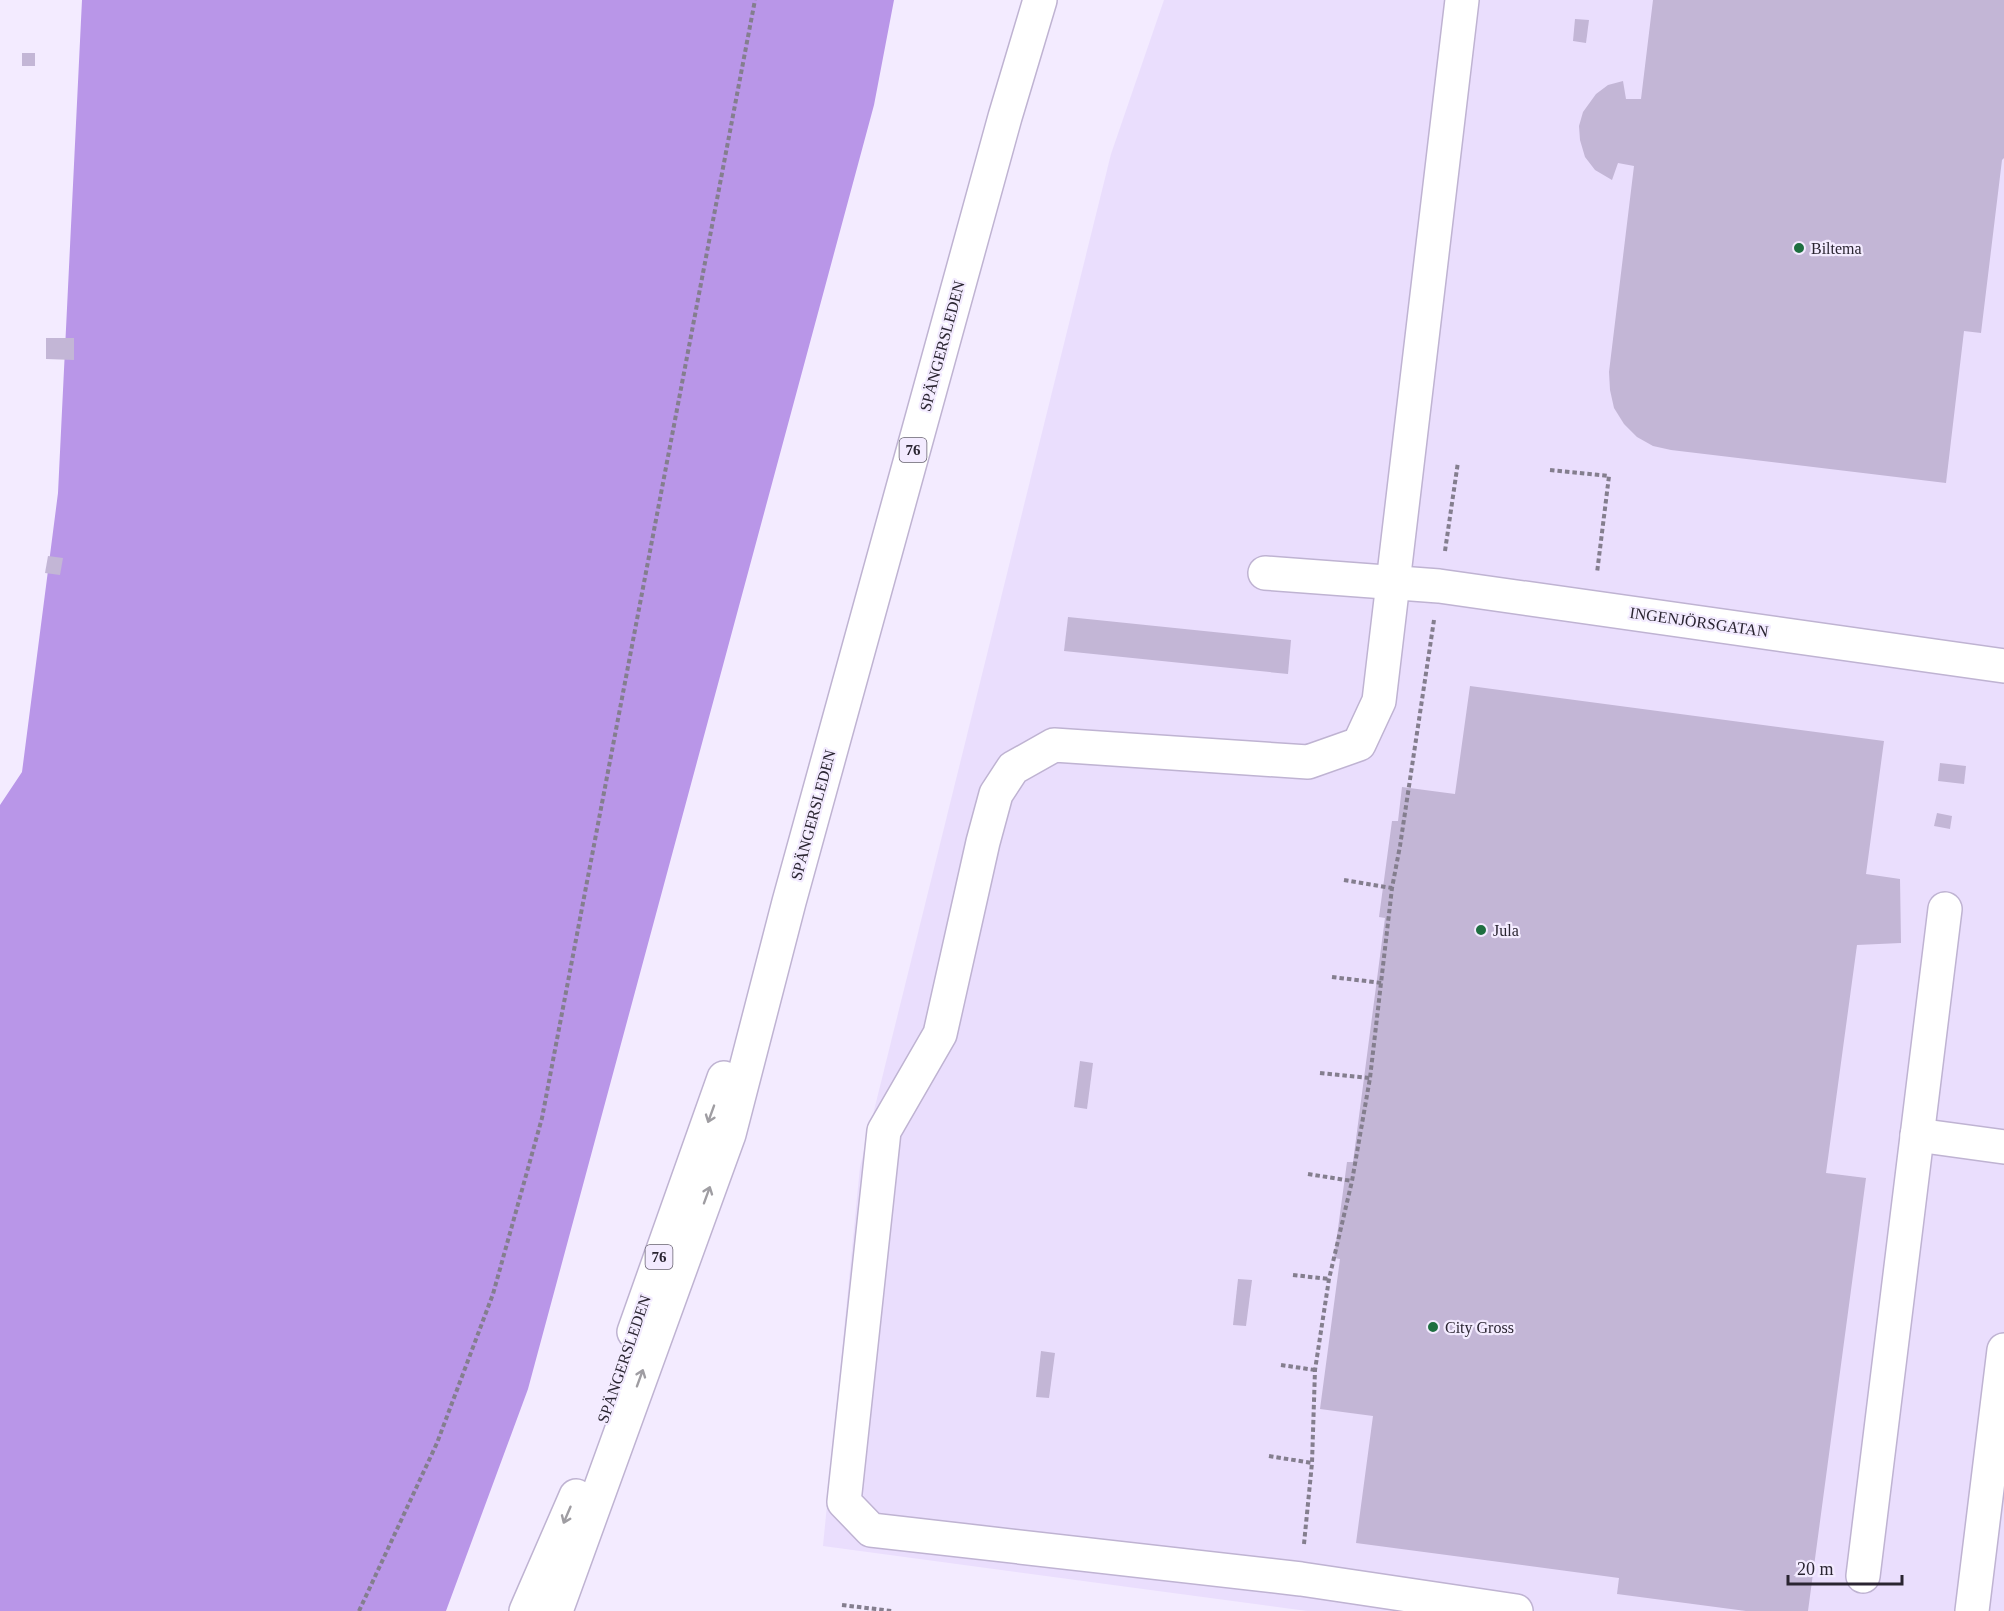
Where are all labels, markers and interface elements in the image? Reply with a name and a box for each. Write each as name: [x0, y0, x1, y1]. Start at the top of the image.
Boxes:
place label: Biltema: [1811, 240, 1862, 257]
marker: Biltema: [1792, 241, 1806, 255]
street label: SPÄNGERSLEDEN: [916, 279, 968, 413]
road number: 76: [900, 438, 926, 462]
street label: INGENJÖRSGATAN: [1628, 604, 1770, 640]
street label: SPÄNGERSLEDEN: [787, 748, 839, 882]
place label: Jula: [1493, 922, 1519, 939]
marker: Jula: [1474, 923, 1488, 937]
one-way arrow: [705, 1104, 716, 1123]
one-way arrow: [702, 1186, 713, 1205]
road number: 76: [646, 1245, 672, 1269]
street label: SPÄNGERSLEDEN: [594, 1292, 654, 1425]
place label: City Gross: [1445, 1319, 1514, 1337]
marker: City Gross: [1426, 1320, 1440, 1334]
one-way arrow: [636, 1369, 647, 1388]
one-way arrow: [561, 1506, 573, 1524]
scale bar: [1788, 1548, 1902, 1586]
text: 20 m: [1797, 1559, 1834, 1579]

